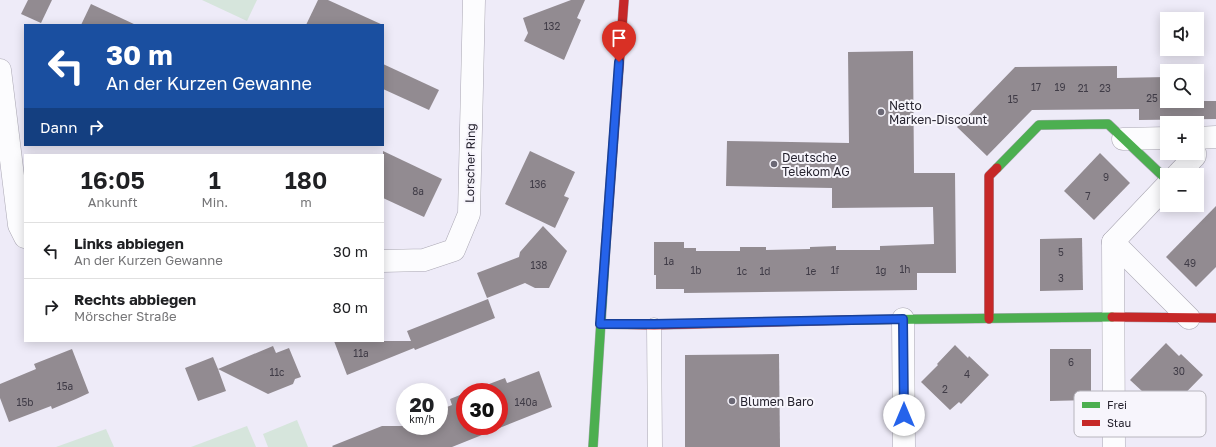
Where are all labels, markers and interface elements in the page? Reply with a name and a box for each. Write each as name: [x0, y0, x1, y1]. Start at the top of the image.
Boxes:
map controls: [1160, 12, 1204, 212]
button: sound: [1160, 12, 1204, 56]
house number: 132: [544, 20, 560, 32]
pin: [602, 21, 636, 62]
icon: arrive: [608, 27, 630, 49]
text: 30 m: [106, 38, 173, 71]
icon: left: [40, 40, 92, 92]
button: search: [1160, 64, 1204, 108]
text: An der Kurzen Gewanne: [106, 72, 312, 94]
house number: 17: [1031, 81, 1041, 93]
house number: 19: [1055, 81, 1065, 93]
house number: 21: [1078, 82, 1088, 94]
house number: 23: [1099, 82, 1111, 94]
house number: 25: [1146, 92, 1158, 104]
house number: 15: [1008, 93, 1019, 105]
place label: Netto Marken-Discount: [889, 98, 987, 127]
marker: Netto Marken-Discount: [876, 107, 886, 117]
icon: right: [85, 116, 107, 138]
button: +: [1160, 116, 1204, 160]
text: Dann: [40, 118, 77, 136]
street label: Lorscher Ring: [462, 123, 478, 203]
place label: Deutsche Telekom AG: [782, 150, 850, 179]
marker: Deutsche Telekom AG: [769, 159, 779, 169]
text: 16:05: [81, 165, 145, 194]
text: 1: [209, 165, 221, 194]
text: 180: [285, 165, 327, 194]
button: −: [1160, 168, 1204, 212]
house number: 9: [1103, 171, 1109, 183]
house number: 136: [530, 178, 546, 190]
house number: 8a: [412, 185, 424, 197]
house number: 7: [1085, 190, 1091, 202]
text: Ankunft: [88, 194, 138, 210]
text: Min.: [202, 194, 228, 210]
text: m: [300, 194, 312, 210]
text: Links abbiegen: [74, 234, 184, 252]
icon: left: [40, 240, 62, 262]
text: 30 m: [333, 242, 368, 260]
house number: 5: [1058, 246, 1064, 258]
text: An der Kurzen Gewanne: [74, 252, 223, 268]
house number: 1a: [664, 255, 674, 267]
house number: 49: [1184, 257, 1196, 269]
house number: 138: [531, 259, 547, 271]
house number: 1h: [900, 263, 911, 275]
house number: 1b: [691, 264, 702, 276]
house number: 1f: [831, 264, 840, 276]
house number: 1g: [876, 264, 887, 276]
house number: 1c: [737, 265, 748, 277]
house number: 1d: [760, 265, 771, 277]
house number: 1e: [806, 265, 817, 277]
house number: 3: [1058, 272, 1064, 284]
text: Rechts abbiegen: [74, 290, 196, 308]
icon: right: [40, 296, 62, 318]
text: 80 m: [333, 298, 368, 316]
text: Mörscher Straße: [74, 308, 177, 324]
house number: 11a: [353, 347, 369, 359]
house number: 6: [1068, 356, 1074, 368]
house number: 30: [1173, 365, 1185, 377]
house number: 11c: [269, 366, 285, 378]
house number: 4: [964, 368, 970, 380]
house number: 15a: [57, 380, 73, 392]
speed limit sign: 30: [456, 383, 508, 435]
house number: 2: [942, 383, 948, 395]
legend: [1074, 391, 1206, 437]
text: 20: [409, 392, 435, 416]
place label: Blumen Baro: [740, 394, 814, 409]
position arrow: [883, 394, 925, 436]
house number: 15b: [17, 396, 33, 408]
house number: 140a: [515, 396, 537, 408]
marker: Blumen Baro: [727, 396, 737, 406]
text: Frei: [1107, 398, 1127, 411]
text: km/h: [409, 413, 435, 425]
text: Stau: [1107, 416, 1131, 429]

